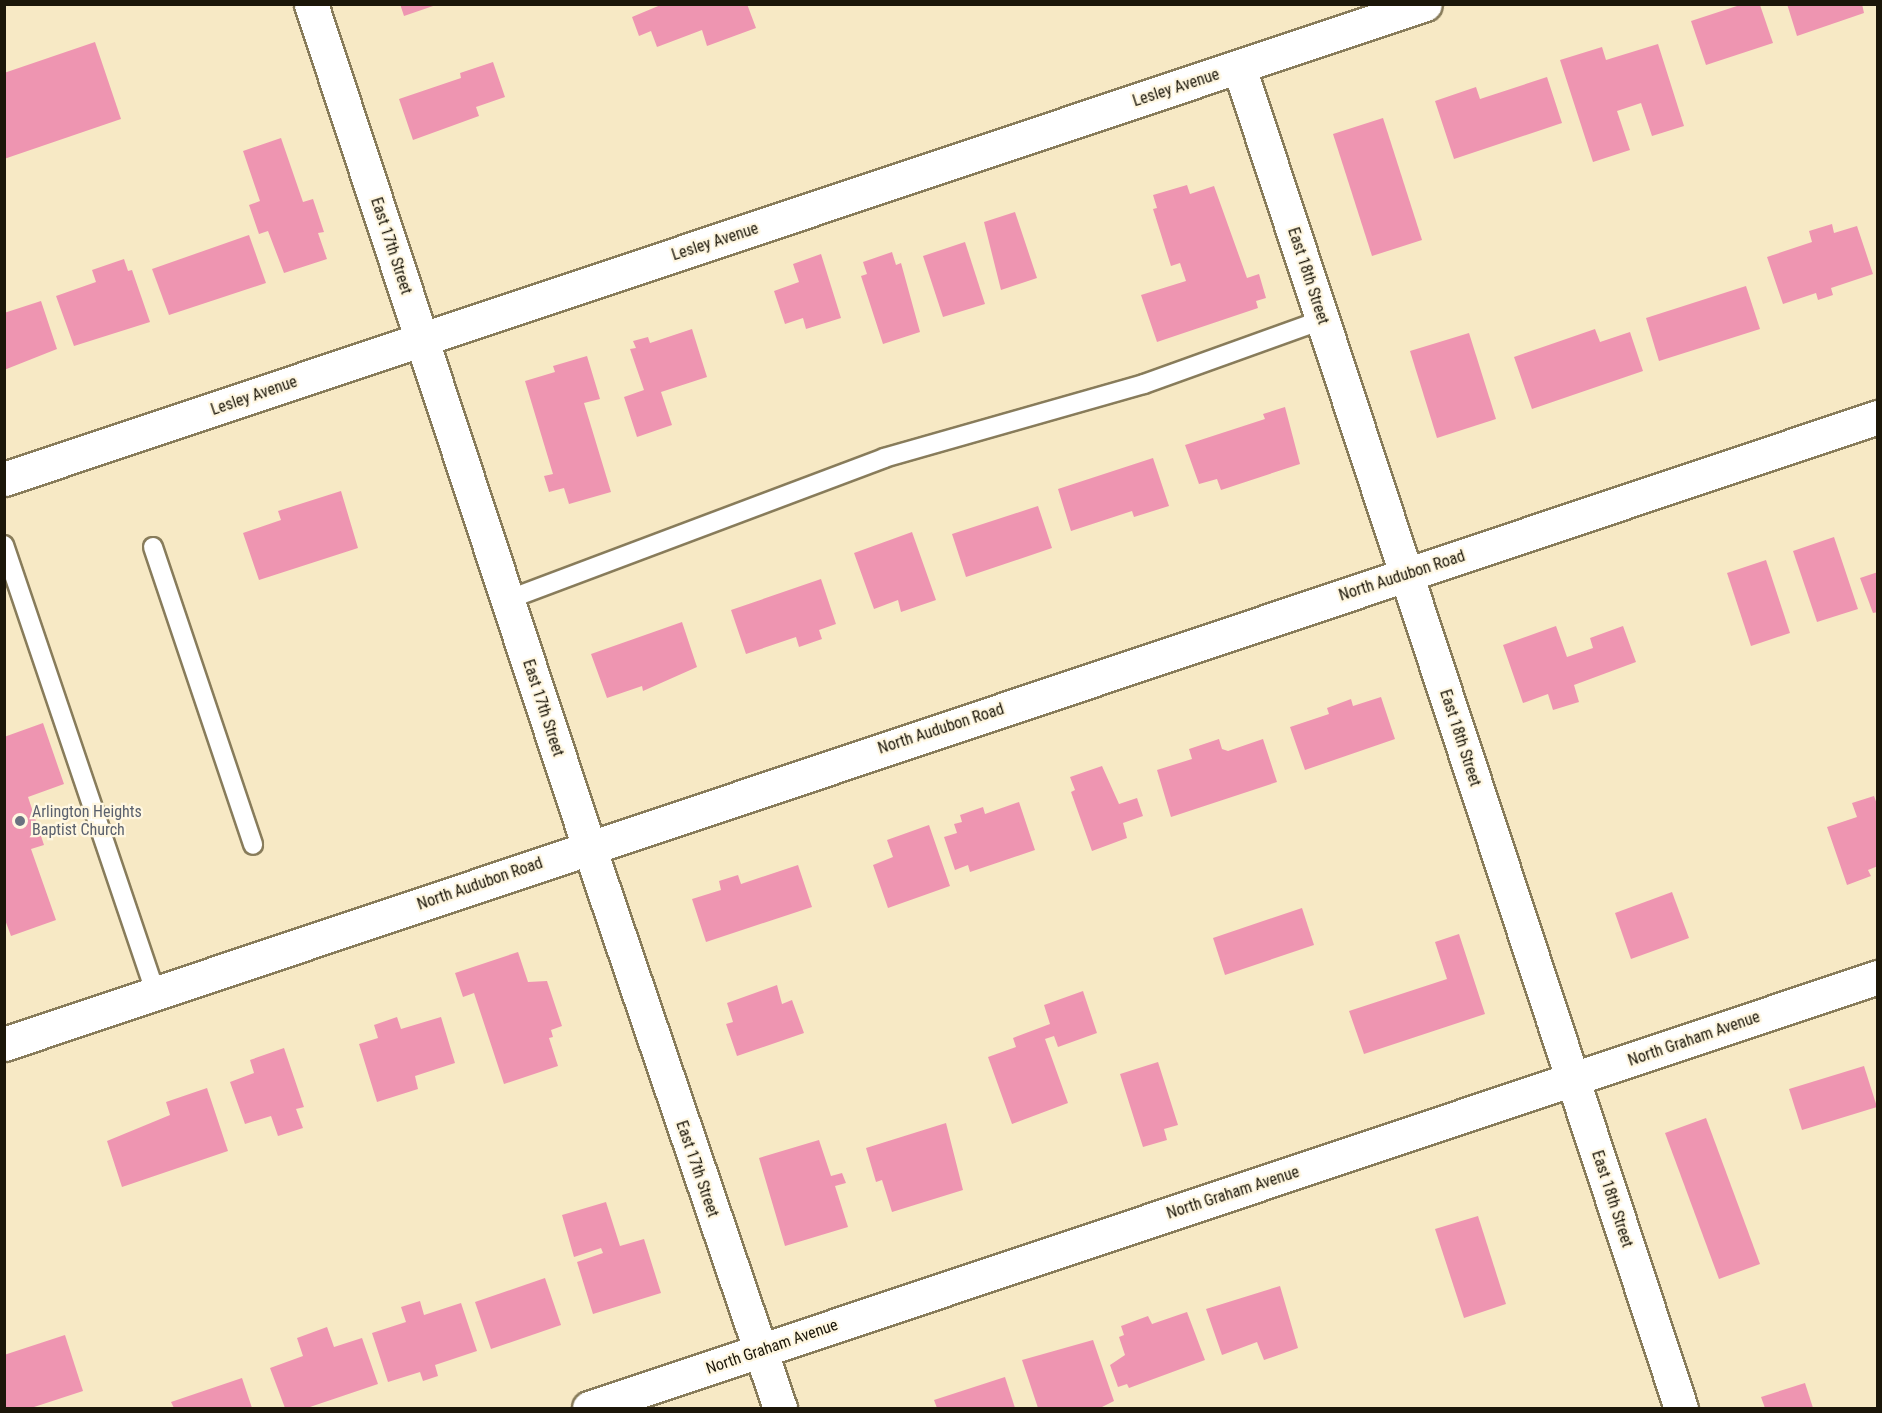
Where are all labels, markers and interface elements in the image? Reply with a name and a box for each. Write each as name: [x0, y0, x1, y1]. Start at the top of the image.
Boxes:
street label: Lesley Avenue: [1130, 65, 1222, 111]
street label: East 17th Street: [366, 195, 416, 297]
street label: Lesley Avenue: [669, 219, 761, 265]
street label: East 18th Street: [1283, 225, 1333, 327]
street label: Lesley Avenue: [208, 372, 300, 420]
street label: North Audubon Road: [1337, 547, 1467, 605]
street label: East 17th Street: [518, 657, 568, 759]
street label: East 18th Street: [1435, 687, 1485, 789]
street label: North Audubon Road: [876, 700, 1006, 758]
place label: Arlington Heights Baptist Church: [32, 802, 142, 840]
marker: Arlington Heights Baptist Church: [13, 814, 27, 828]
street label: North Audubon Road: [415, 854, 545, 914]
street label: North Graham Avenue: [1626, 1007, 1762, 1071]
street label: East 17th Street: [672, 1118, 722, 1220]
street label: East 18th Street: [1587, 1148, 1637, 1250]
street label: North Graham Avenue: [1164, 1163, 1302, 1223]
street label: North Graham Avenue: [704, 1315, 840, 1379]

